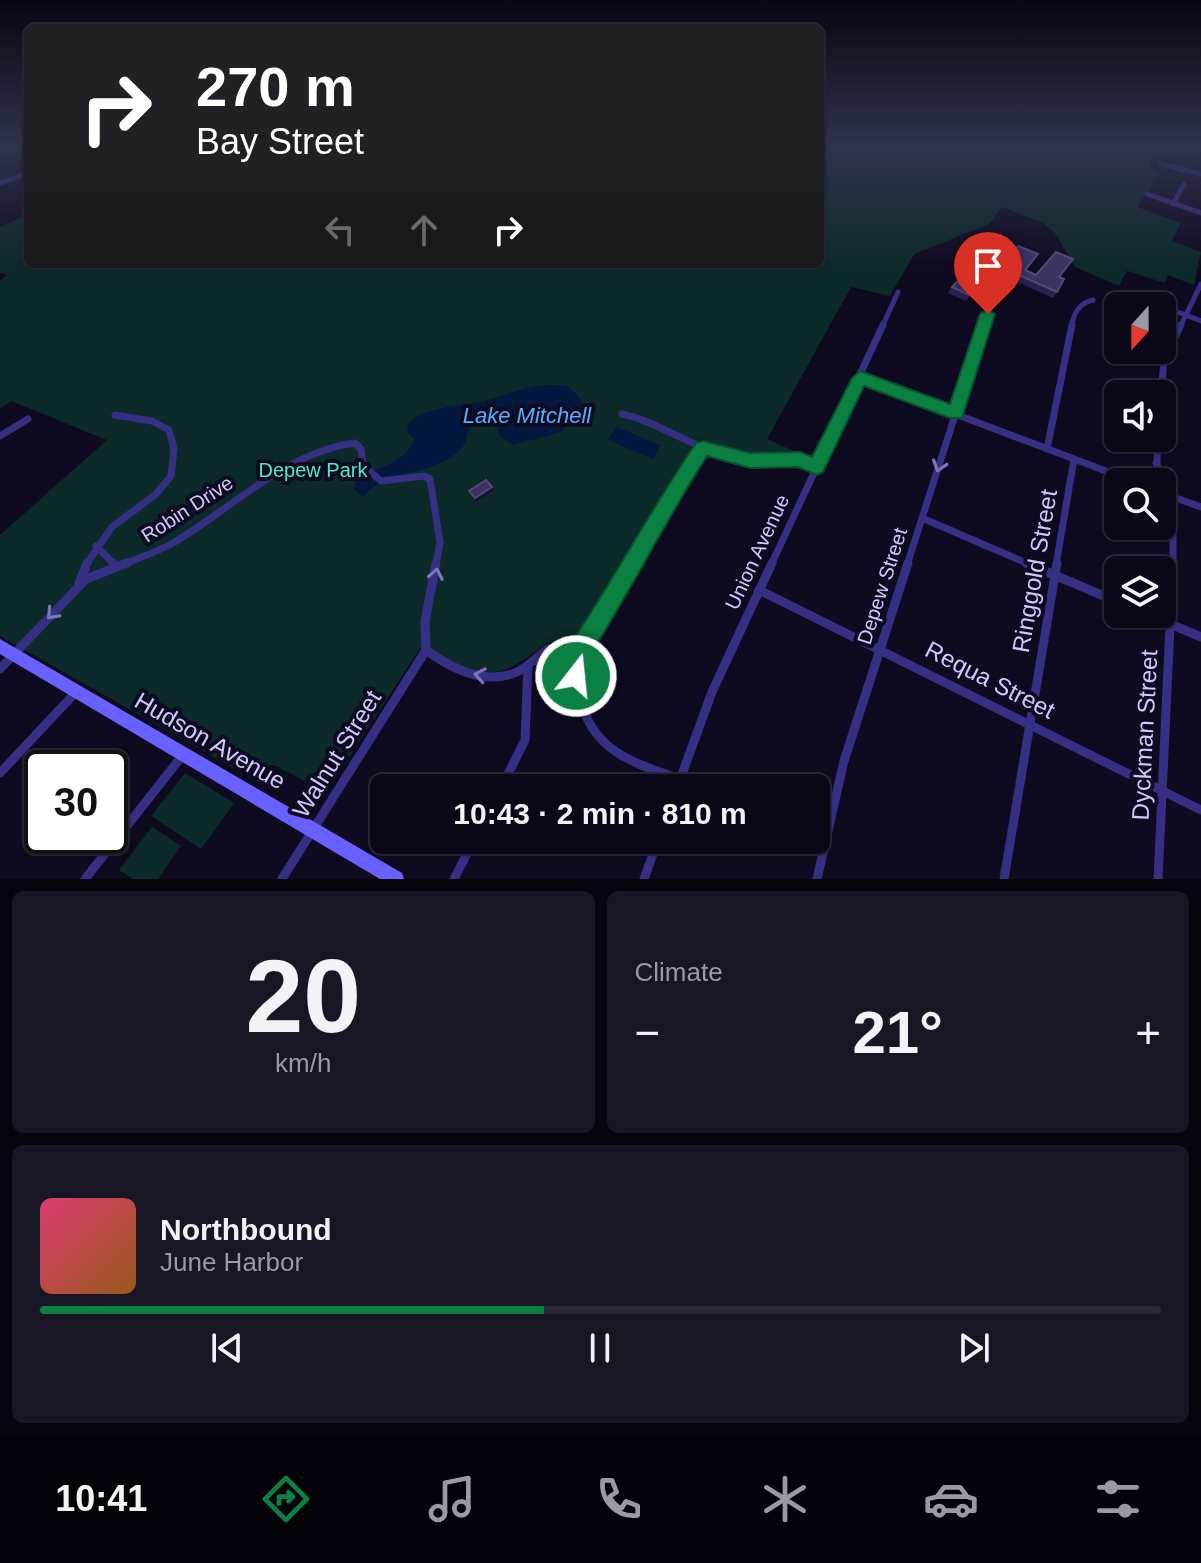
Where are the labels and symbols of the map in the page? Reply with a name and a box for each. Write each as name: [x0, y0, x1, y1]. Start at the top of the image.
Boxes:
pin: [954, 232, 1022, 314]
north arrow: [1104, 292, 1176, 364]
water label: Lake Mitchell: [463, 403, 592, 428]
one-way arrow: [932, 458, 948, 472]
park label: Depew Park: [259, 459, 368, 481]
street label: Robin Drive: [137, 471, 237, 547]
street label: Ringgold Street: [1007, 487, 1062, 655]
street label: Union Avenue: [721, 491, 793, 613]
street label: Depew Street: [853, 525, 911, 647]
one-way arrow: [426, 567, 443, 581]
one-way arrow: [46, 605, 61, 619]
position arrow: [534, 634, 618, 718]
street label: Requa Street: [921, 635, 1060, 724]
street label: Dyckman Street: [1127, 649, 1162, 821]
one-way arrow: [474, 668, 487, 685]
street label: Walnut Street: [287, 685, 386, 822]
street label: Hudson Avenue: [130, 687, 290, 795]
speed limit sign: 30: [24, 750, 128, 854]

